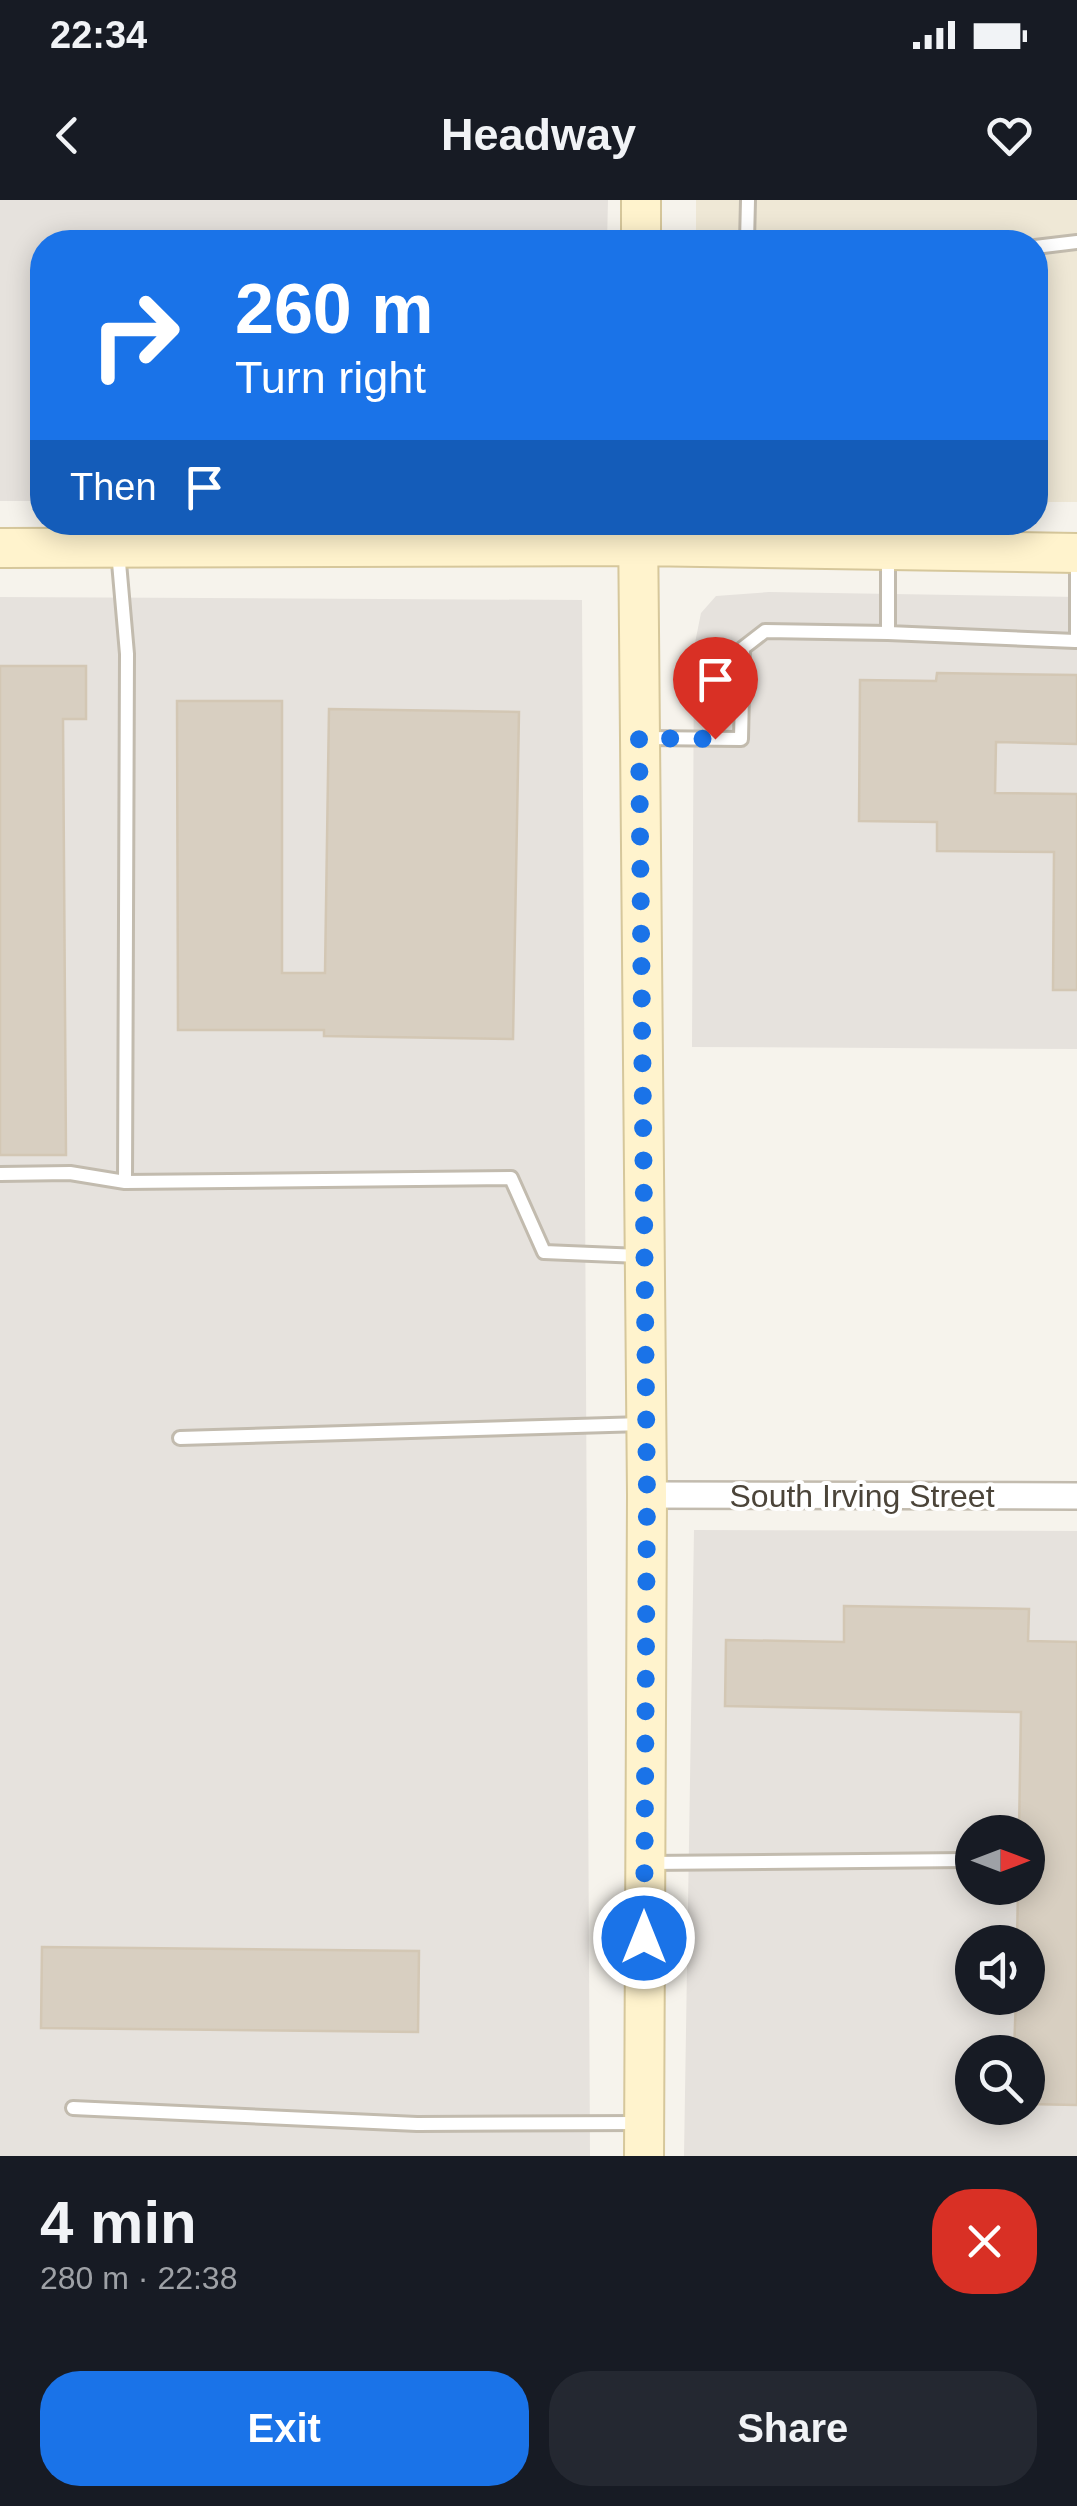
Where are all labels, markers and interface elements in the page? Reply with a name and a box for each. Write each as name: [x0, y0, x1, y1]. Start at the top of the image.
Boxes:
text: 22:34: [50, 14, 147, 56]
icon: back: [40, 108, 95, 163]
icon: heart: [982, 108, 1037, 163]
text: Headway: [441, 109, 636, 160]
icon: right: [70, 270, 200, 400]
text: 260 m: [235, 270, 433, 348]
text: Turn right: [235, 352, 426, 403]
icon: arrive: [177, 460, 232, 515]
text: Then: [70, 466, 157, 508]
pin: [673, 637, 758, 740]
icon: arrive: [688, 652, 743, 707]
street label: South Irving Street: [729, 1478, 995, 1514]
north arrow: [955, 1815, 1045, 1905]
map controls: [955, 1815, 1045, 2125]
position arrow: [592, 1886, 696, 1990]
button: sound: [955, 1925, 1045, 2015]
button: search: [955, 2035, 1045, 2125]
text: 4 min: [40, 2189, 197, 2256]
button: close: [932, 2189, 1037, 2294]
text: 280 m · 22:38: [40, 2260, 237, 2296]
button: Exit: [40, 2371, 529, 2486]
button: Share: [549, 2371, 1037, 2486]

